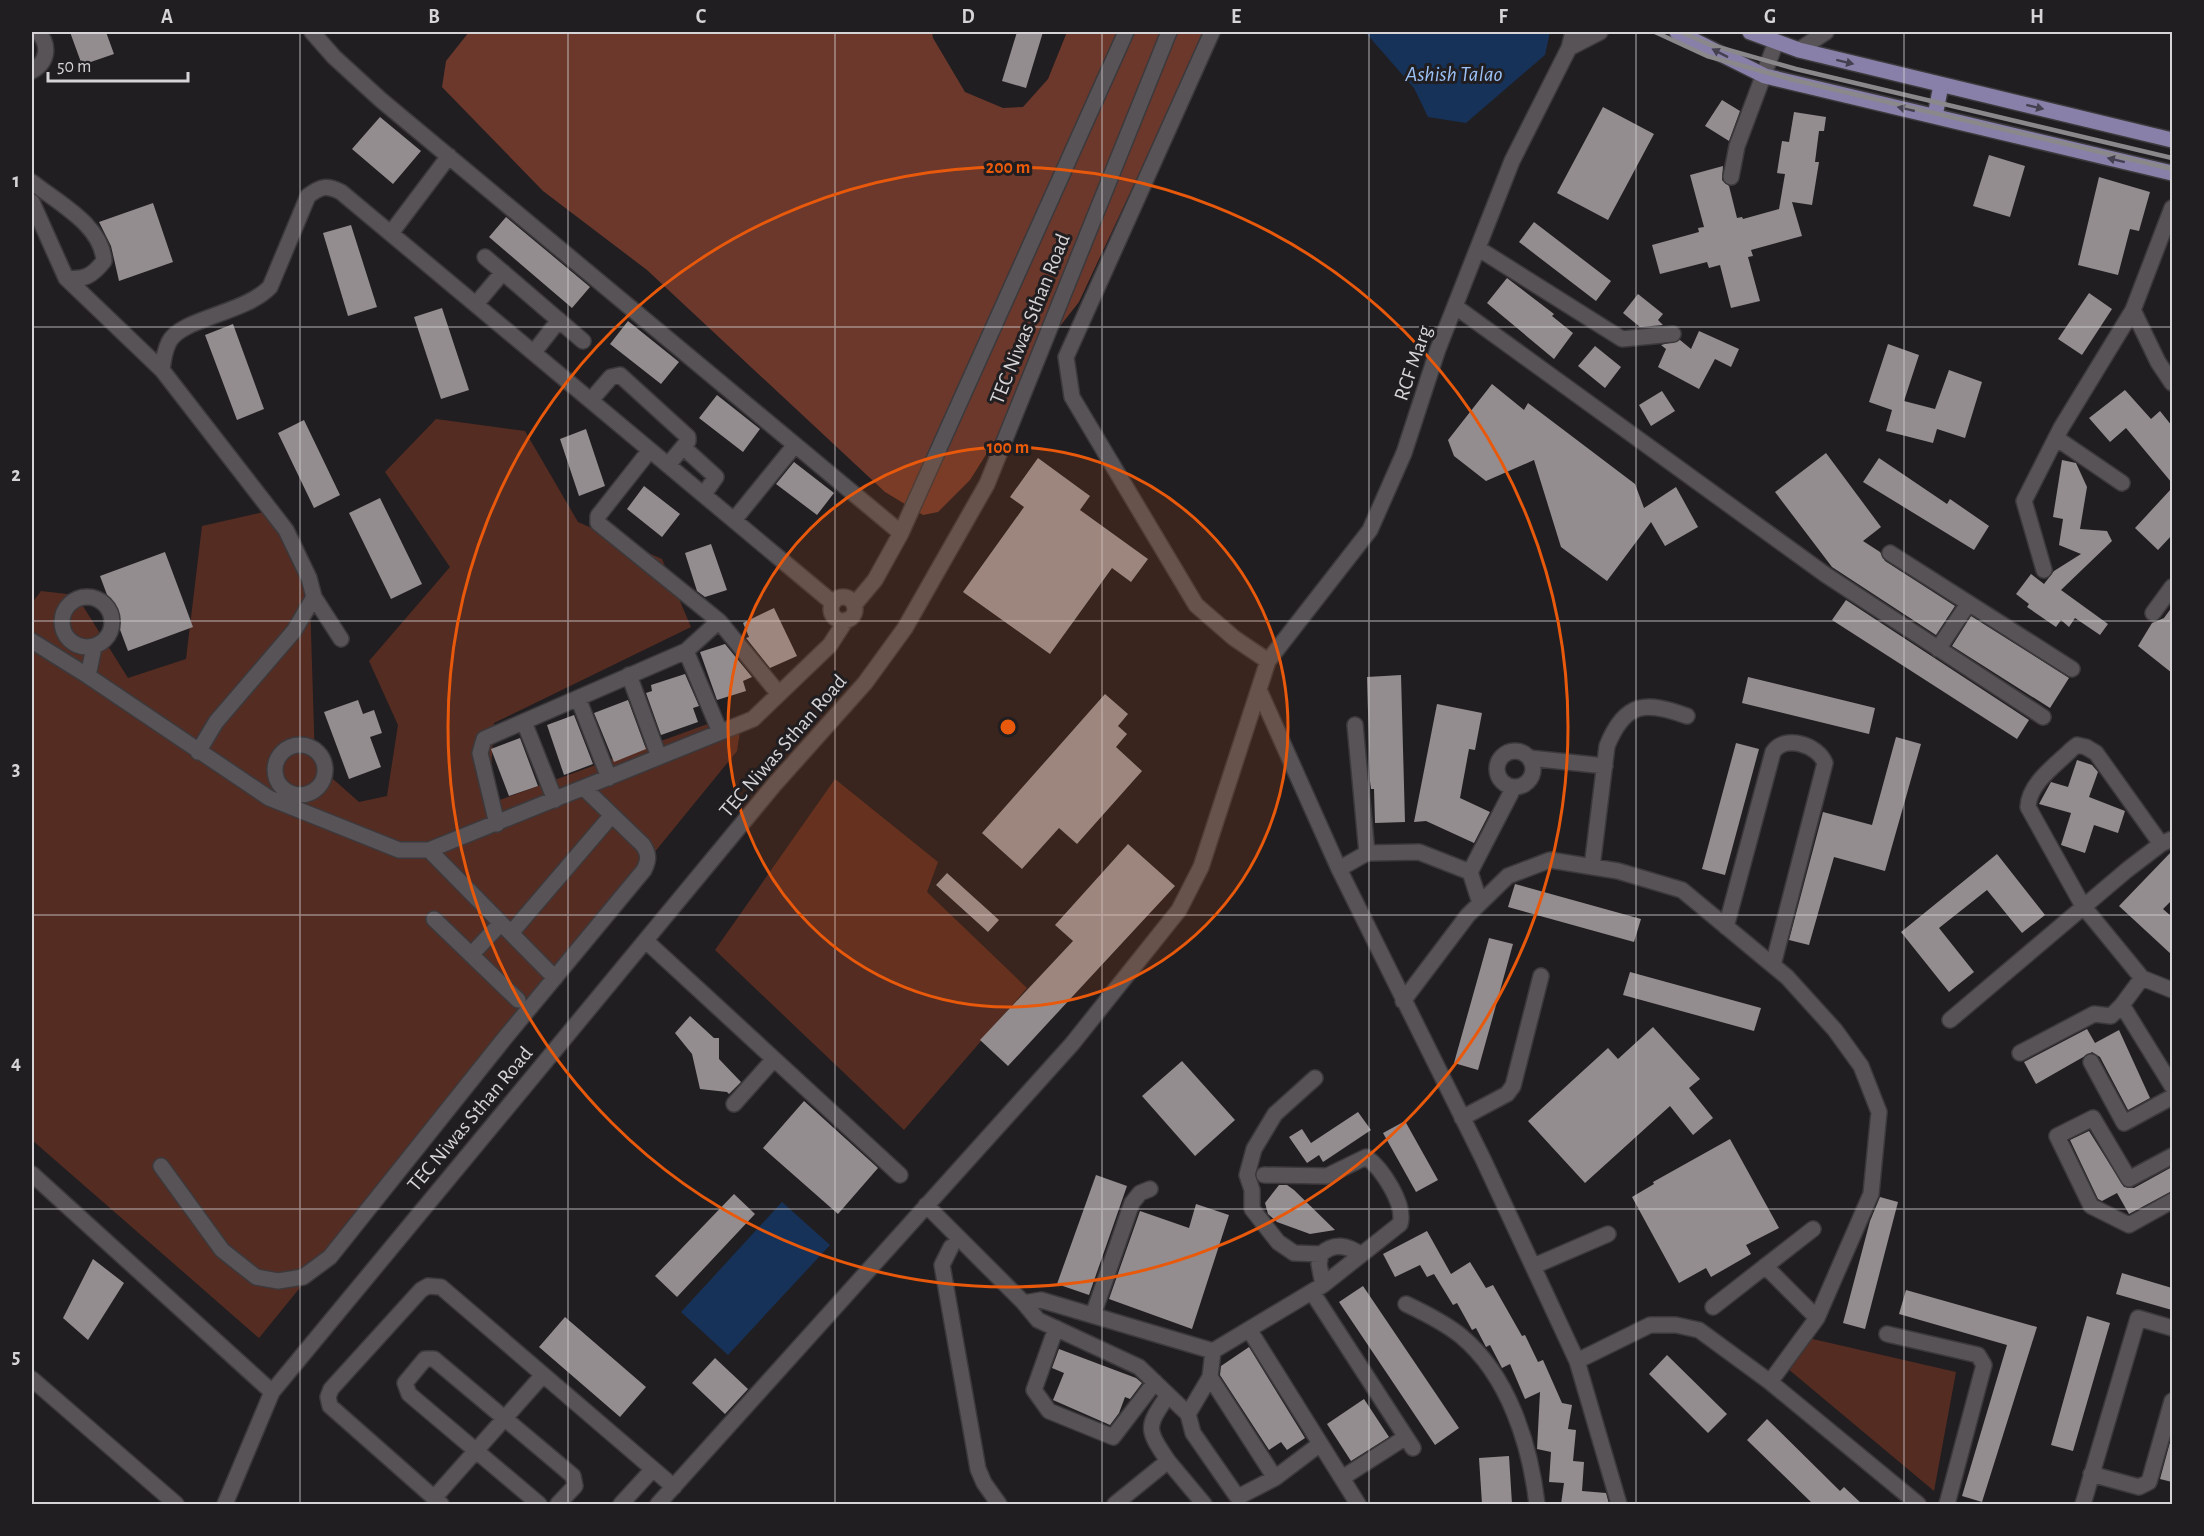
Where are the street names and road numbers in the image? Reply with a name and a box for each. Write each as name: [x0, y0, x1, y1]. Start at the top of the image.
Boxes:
street label: TEC Niwas Sthan Road: [986, 231, 1074, 407]
street label: RCF Marg: [1390, 322, 1436, 403]
street label: TEC Niwas Sthan Road: [715, 670, 851, 821]
street label: TEC Niwas Sthan Road: [404, 1043, 537, 1195]

